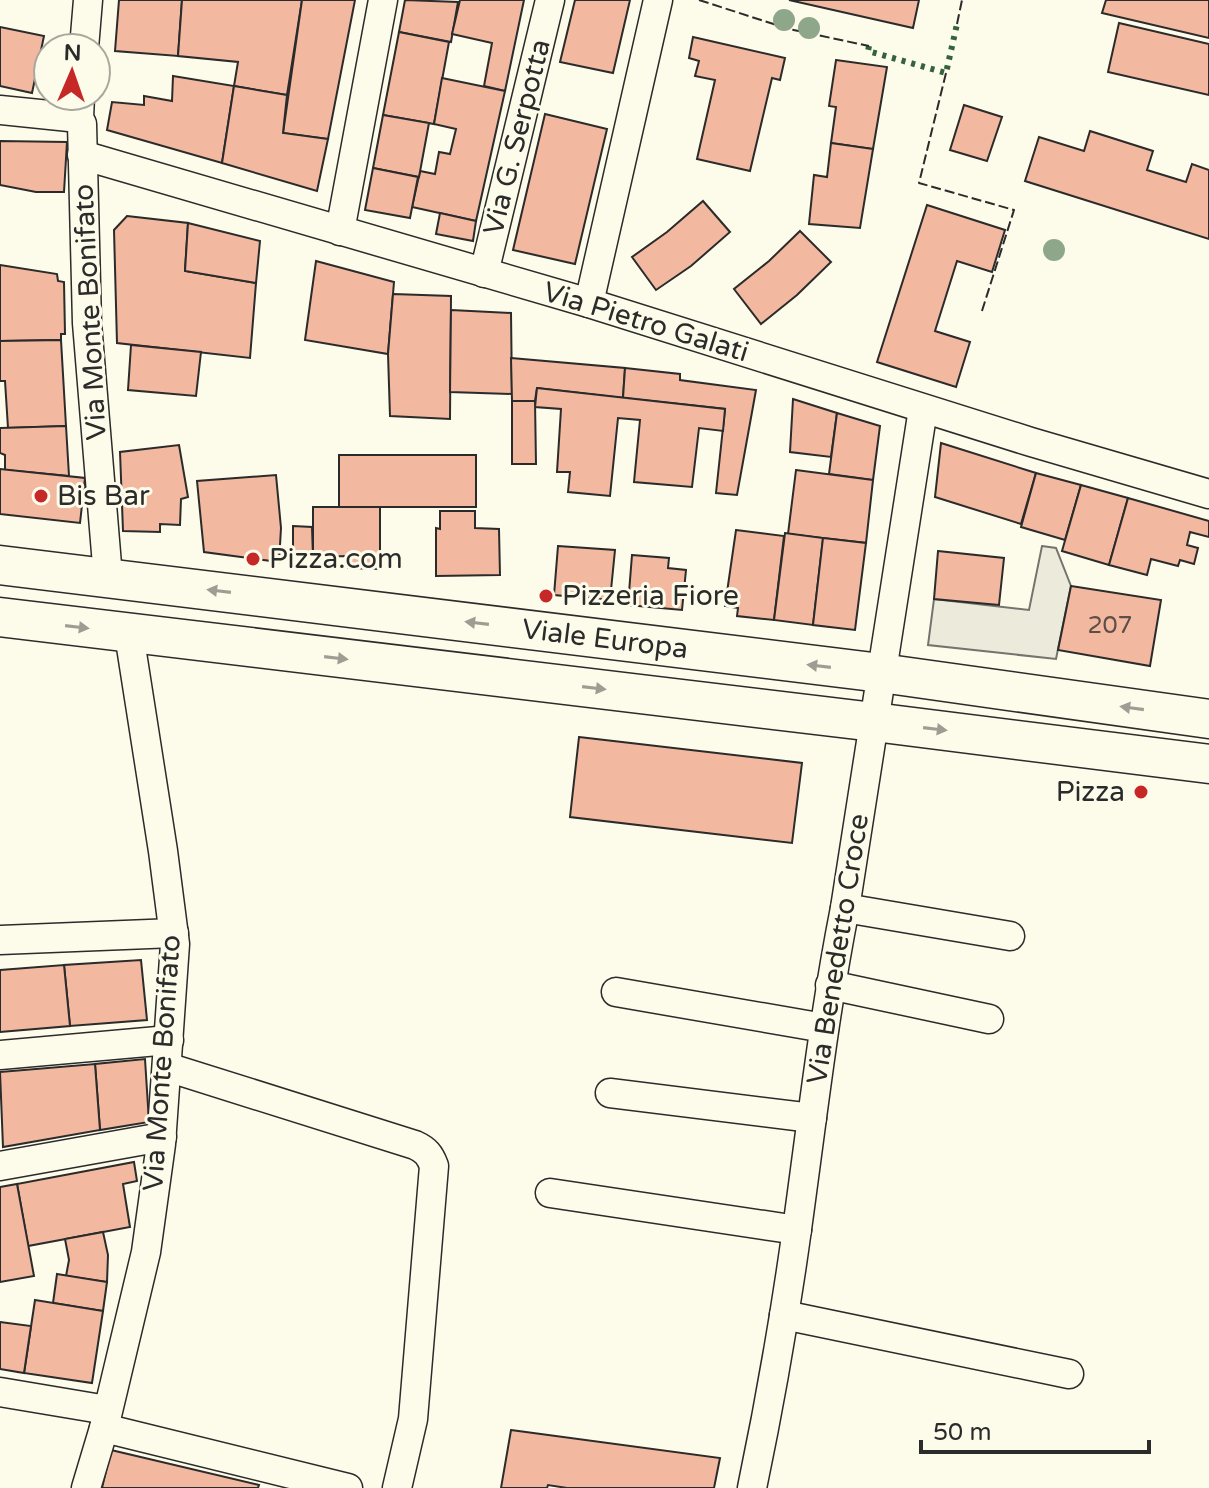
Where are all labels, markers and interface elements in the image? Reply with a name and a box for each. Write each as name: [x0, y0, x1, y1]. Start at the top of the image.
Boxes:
north arrow: [32, 32, 112, 112]
street label: Via G. Serpotta: [476, 36, 558, 238]
text: N: [63, 40, 82, 66]
street label: Via Monte Bonifato: [66, 183, 114, 441]
street label: Via Pietro Galati: [539, 275, 753, 369]
place label: Bis Bar: [57, 479, 150, 513]
marker: Bis Bar: [32, 487, 50, 505]
place label: Pizza.com: [269, 542, 403, 576]
marker: Pizza.com: [244, 550, 262, 568]
place label: Pizzeria Fiore: [562, 579, 739, 613]
one-way arrow: [206, 584, 231, 597]
marker: Pizzeria Fiore: [537, 587, 555, 605]
house number: 207: [1087, 611, 1133, 640]
street label: Viale Europa: [520, 612, 690, 666]
one-way arrow: [464, 616, 489, 629]
one-way arrow: [65, 621, 90, 634]
one-way arrow: [323, 652, 348, 665]
one-way arrow: [806, 659, 831, 672]
one-way arrow: [582, 682, 607, 695]
one-way arrow: [1119, 701, 1144, 714]
one-way arrow: [923, 723, 948, 736]
place label: Pizza: [1056, 775, 1125, 809]
marker: Pizza: [1132, 783, 1150, 801]
street label: Via Benedetto Croce: [800, 811, 876, 1087]
street label: Via Monte Bonifato: [136, 934, 188, 1192]
scale bar: [921, 1404, 1149, 1454]
text: 50 m: [933, 1418, 991, 1447]

